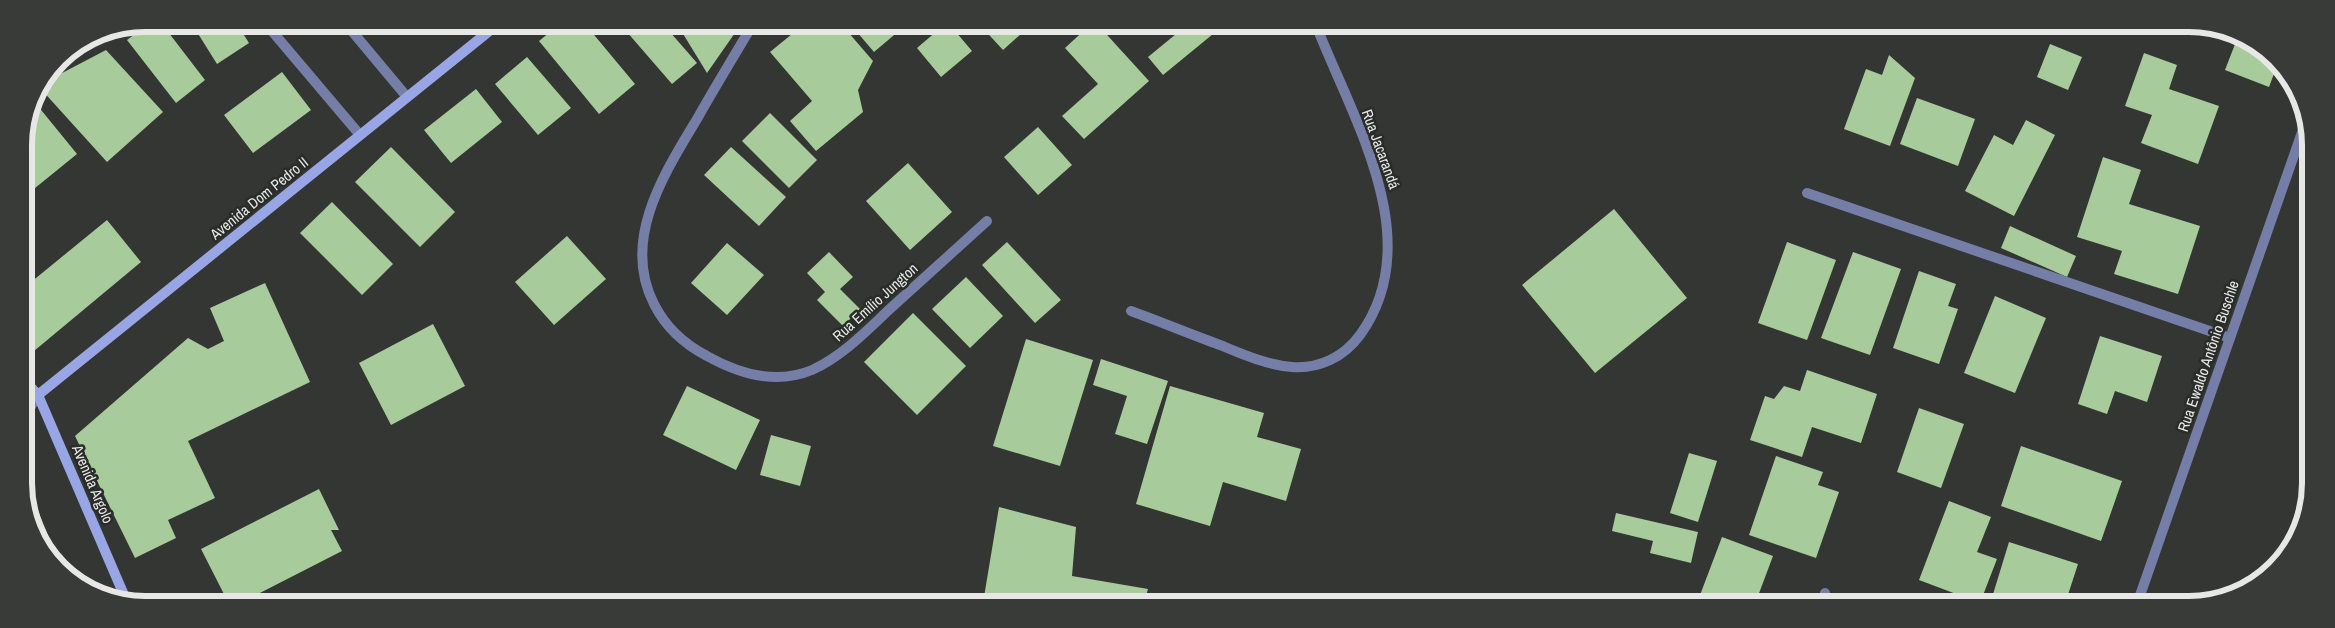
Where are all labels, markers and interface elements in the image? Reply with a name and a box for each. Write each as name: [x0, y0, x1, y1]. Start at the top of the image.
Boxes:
street label: Rua Jacarandá: [1357, 106, 1405, 192]
street label: Avenida Dom Pedro II: [205, 152, 313, 245]
street label: Rua Emílio Jungton: [828, 258, 922, 346]
street label: Rua Ewaldo Antônio Buschle: [2172, 277, 2244, 434]
street label: Avenida Argolo: [67, 441, 119, 527]

